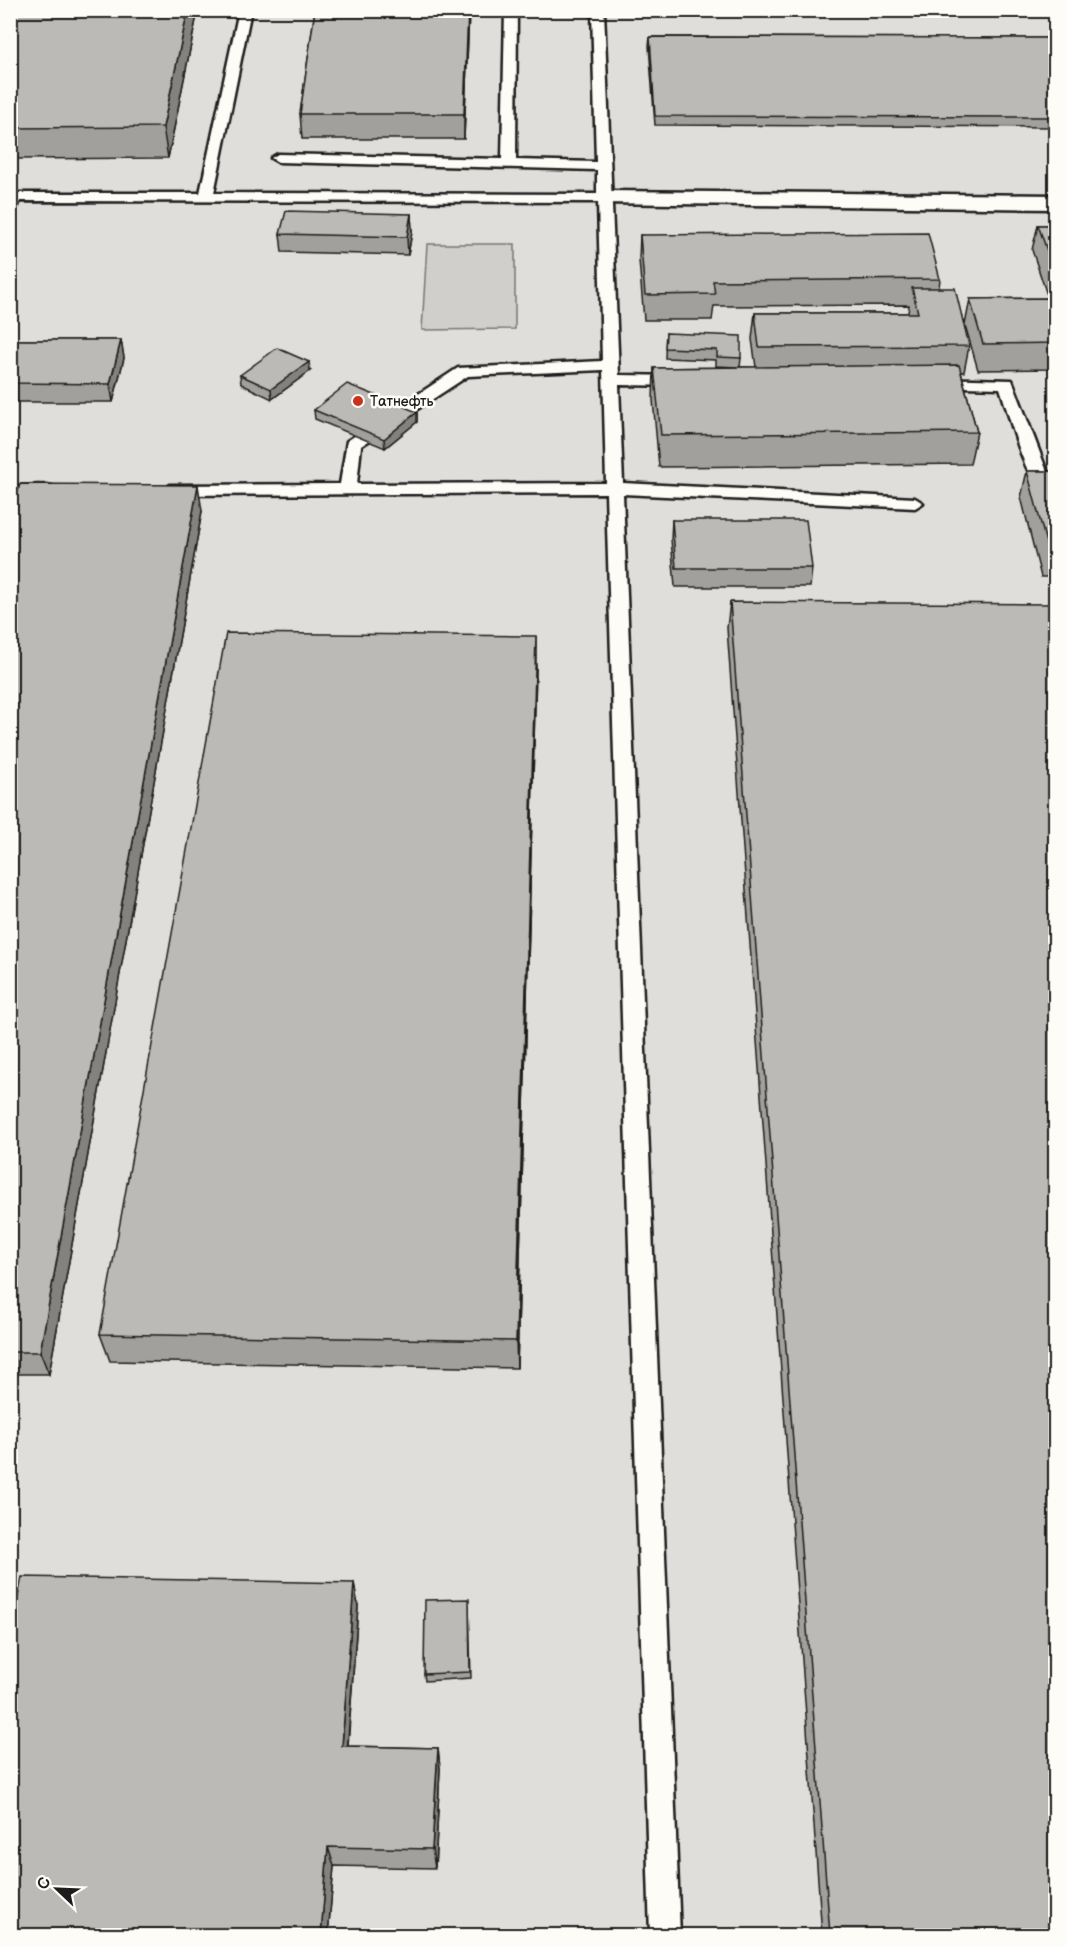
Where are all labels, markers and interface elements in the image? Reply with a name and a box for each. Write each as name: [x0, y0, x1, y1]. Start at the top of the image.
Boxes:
place label: Татнефть: [370, 393, 434, 410]
marker: Татнефть: [351, 394, 365, 408]
north arrow: [27, 1859, 87, 1919]
text: С: [34, 1875, 55, 1893]

